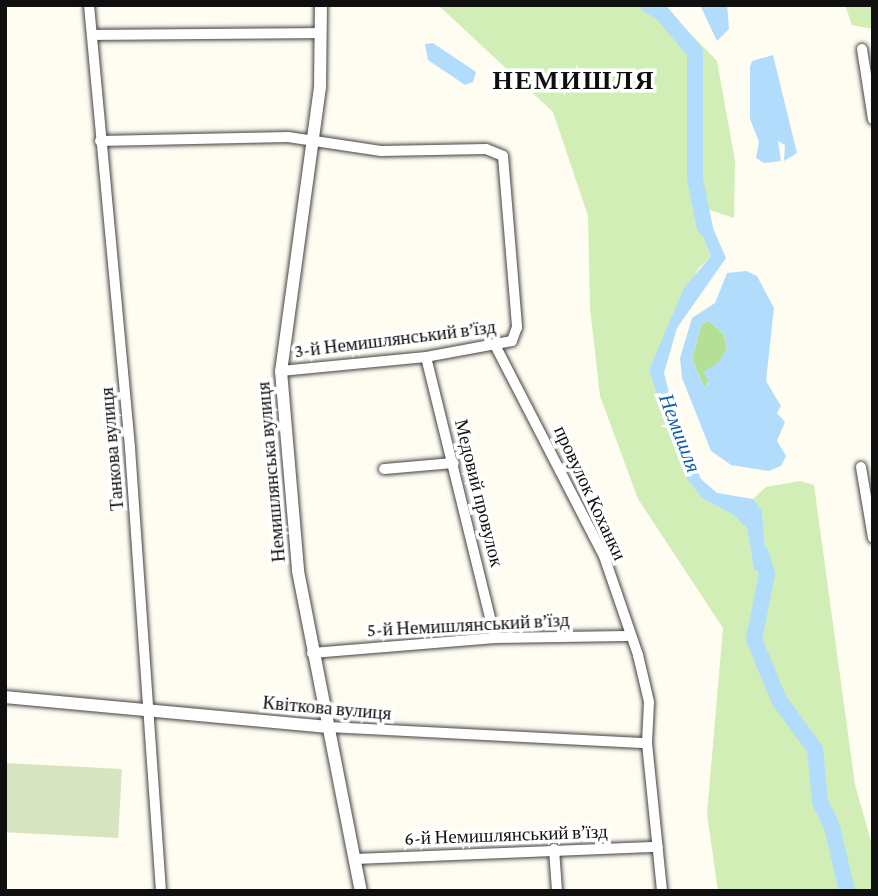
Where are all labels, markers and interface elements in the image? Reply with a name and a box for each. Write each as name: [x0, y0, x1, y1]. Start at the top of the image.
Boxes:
district label: НЕМИШЛЯ: [493, 65, 655, 97]
street label: 3-й Немишлянський в’їзд: [293, 315, 497, 363]
street label: Немишлянська вулиця: [252, 381, 290, 563]
street label: Танкова вулиця: [95, 386, 129, 512]
water label: Немишля: [653, 390, 707, 476]
street label: Медовий провулок: [450, 417, 508, 569]
street label: провулок Коханки: [549, 422, 631, 564]
street label: 5-й Немишлянський в’їзд: [366, 608, 570, 642]
street label: Квіткова вулиця: [262, 691, 392, 725]
street label: 6-й Немишлянський в’їзд: [404, 820, 608, 850]

